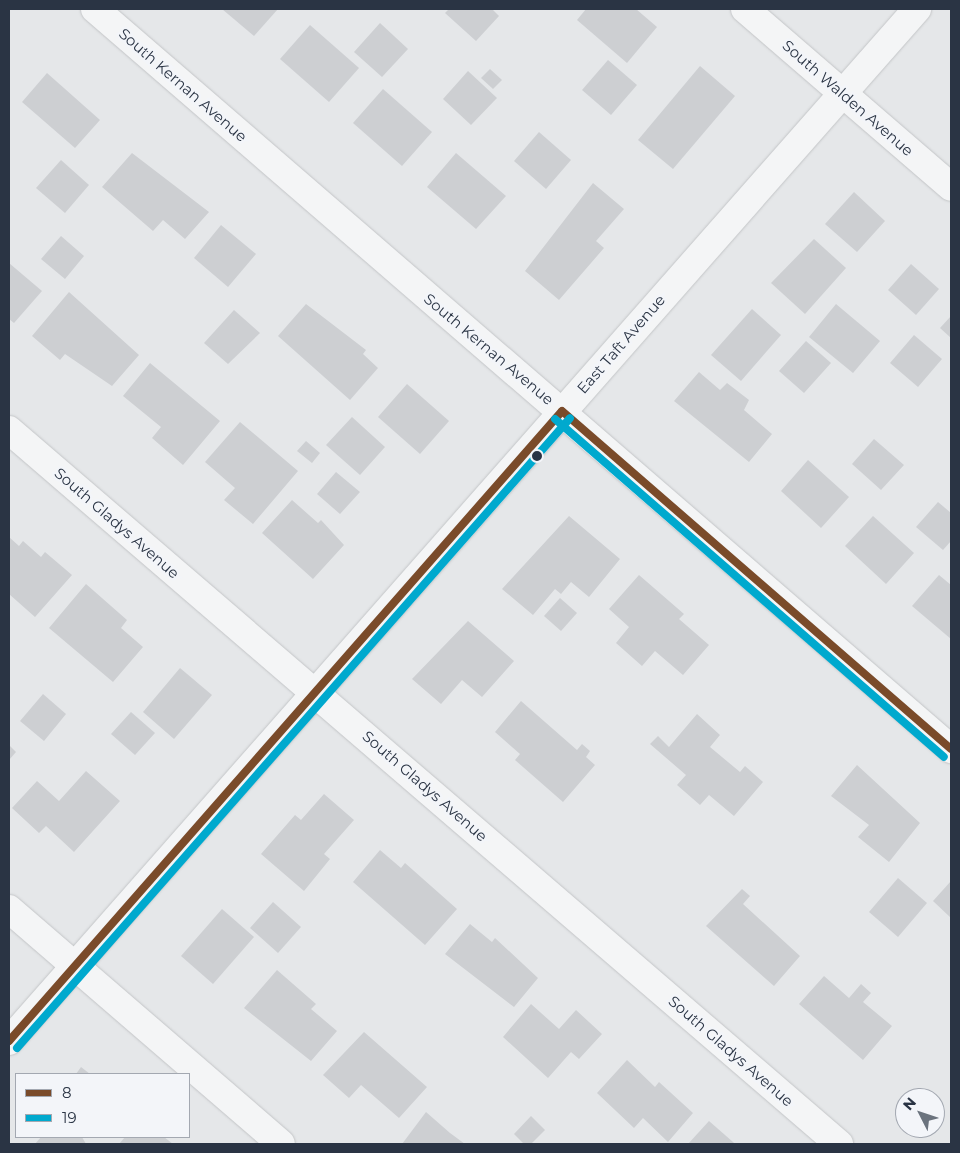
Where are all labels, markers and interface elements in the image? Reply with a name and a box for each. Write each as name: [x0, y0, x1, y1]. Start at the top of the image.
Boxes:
street label: South Kernan Avenue: [115, 24, 251, 146]
street label: South Walden Avenue: [779, 36, 917, 160]
street label: South Kernan Avenue: [420, 289, 558, 409]
street label: East Taft Avenue: [573, 291, 669, 397]
unlabelled marker: [532, 451, 542, 461]
street label: South Gladys Avenue: [51, 464, 183, 582]
street label: South Gladys Avenue: [359, 727, 491, 845]
street label: South Gladys Avenue: [665, 992, 797, 1110]
legend: [15, 1073, 190, 1138]
text: 8: [62, 1083, 72, 1102]
north arrow: [895, 1088, 945, 1138]
text: N: [899, 1094, 920, 1114]
text: 19: [62, 1108, 77, 1127]

